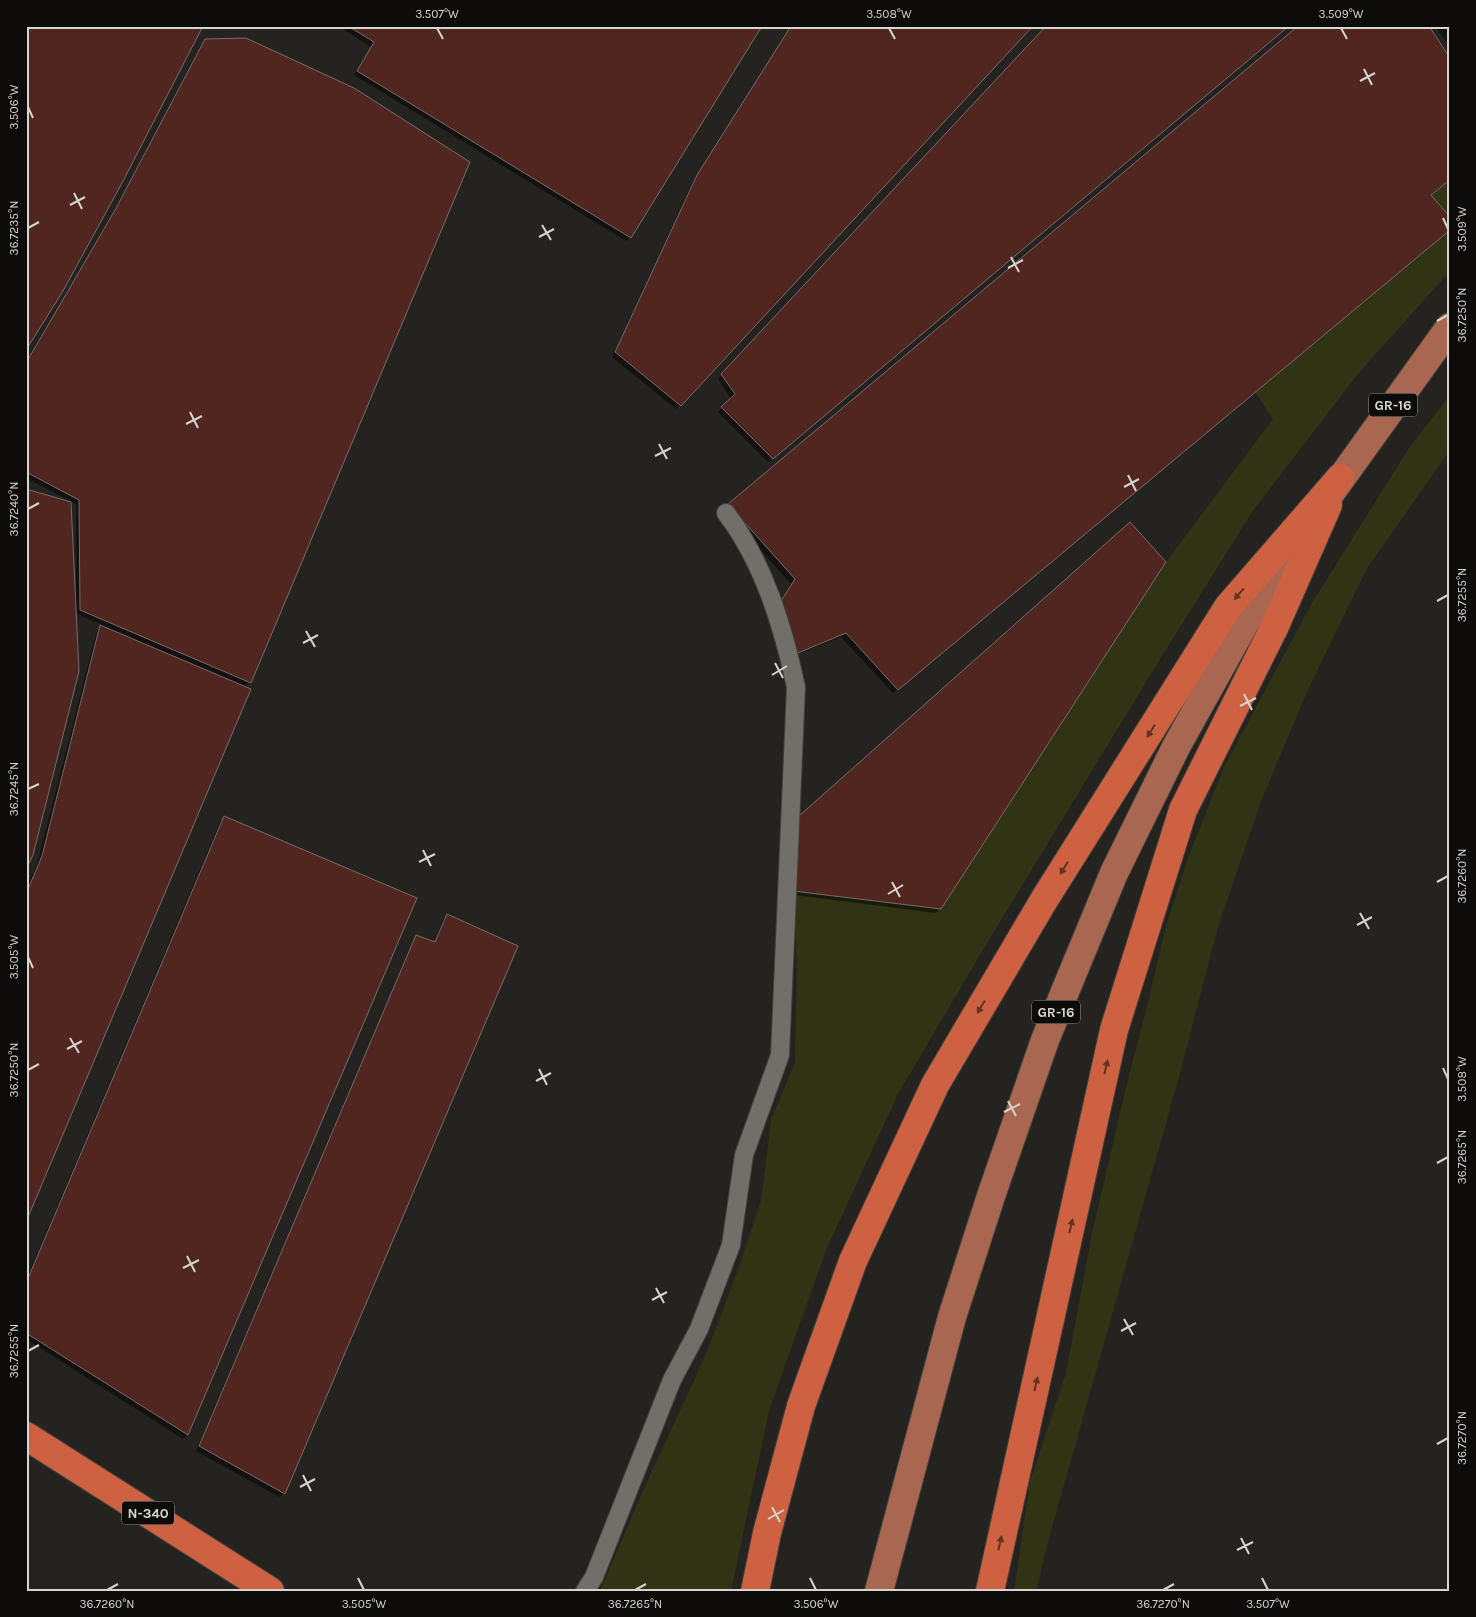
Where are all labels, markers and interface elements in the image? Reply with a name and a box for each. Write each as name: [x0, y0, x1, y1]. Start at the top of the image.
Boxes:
text: 3.507°W: [415, 7, 459, 21]
text: 3.508°W: [866, 7, 912, 21]
text: 3.509°W: [1319, 7, 1364, 21]
text: 3.506°W: [7, 84, 21, 129]
text: 36.7235°N: [7, 201, 21, 255]
text: 3.509°W: [1455, 206, 1469, 251]
text: 36.7250°N: [1455, 288, 1469, 342]
road number: GR-16: [1369, 394, 1417, 416]
text: 36.7240°N: [7, 482, 21, 536]
text: 36.7255°N: [1455, 568, 1469, 622]
one-way arrow: [1233, 588, 1245, 600]
one-way arrow: [1146, 724, 1155, 737]
text: 36.7245°N: [7, 762, 21, 816]
text: 36.7260°N: [1455, 849, 1469, 903]
one-way arrow: [1060, 862, 1069, 875]
text: 3.505°W: [7, 934, 21, 979]
road number: GR-16: [1032, 1000, 1080, 1024]
one-way arrow: [976, 1001, 985, 1014]
text: 36.7250°N: [7, 1043, 21, 1097]
text: 3.508°W: [1455, 1056, 1469, 1102]
one-way arrow: [1102, 1060, 1110, 1075]
text: 36.7265°N: [1455, 1130, 1469, 1184]
one-way arrow: [1067, 1218, 1075, 1233]
text: 36.7255°N: [7, 1324, 21, 1378]
one-way arrow: [1032, 1377, 1040, 1392]
text: 36.7270°N: [1455, 1411, 1469, 1465]
road number: N-340: [122, 1502, 174, 1525]
one-way arrow: [997, 1535, 1005, 1551]
text: 36.7260°N: [80, 1597, 134, 1611]
text: 3.505°W: [342, 1597, 387, 1611]
text: 36.7265°N: [608, 1597, 662, 1611]
text: 3.506°W: [794, 1597, 839, 1611]
text: 36.7270°N: [1136, 1597, 1190, 1611]
text: 3.507°W: [1246, 1597, 1290, 1611]

